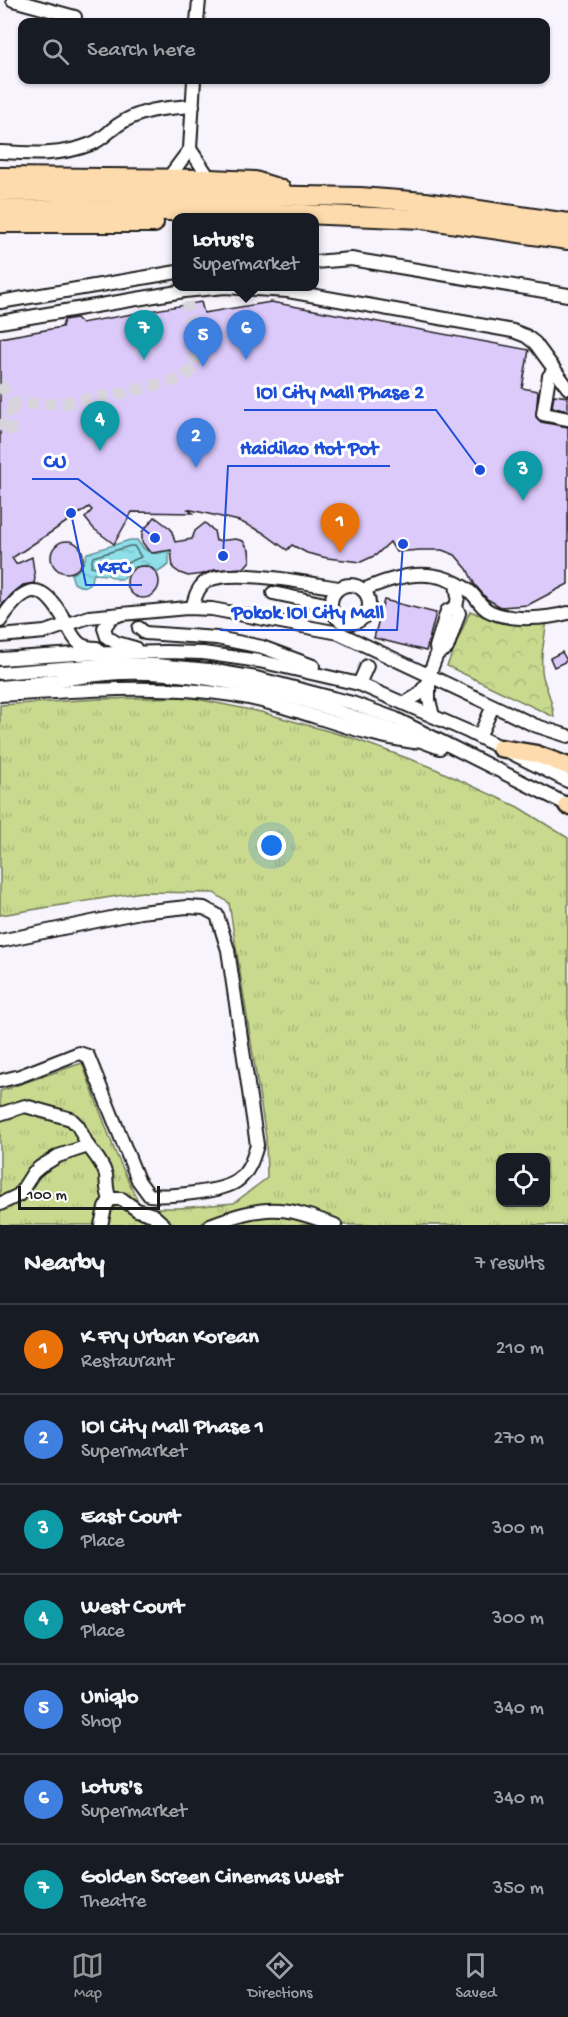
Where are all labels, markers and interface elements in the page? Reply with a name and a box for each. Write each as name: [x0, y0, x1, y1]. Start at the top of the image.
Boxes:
search box: [18, 18, 550, 84]
icon: search: [39, 35, 72, 68]
text: Search here: [87, 38, 195, 64]
popup: [172, 213, 319, 291]
text: Lotus's: [193, 228, 253, 254]
text: Supermarket: [193, 254, 298, 277]
pin: 7: [124, 310, 164, 360]
pin: 6: [226, 310, 266, 360]
pin: 5: [184, 318, 222, 367]
callout: IOI City Mall Phase 2: [244, 372, 436, 410]
text: IOI City Mall Phase 2: [256, 383, 424, 406]
pin: 4: [80, 402, 120, 451]
pin: 2: [176, 418, 216, 468]
callout: Haidilao Hot Pot: [228, 428, 390, 466]
text: Haidilao Hot Pot: [240, 439, 380, 462]
callout: CU: [32, 441, 78, 479]
text: CU: [43, 452, 67, 475]
pin: 3: [504, 452, 542, 501]
pin: 1: [320, 504, 360, 553]
callout: KFC: [86, 547, 142, 585]
text: KFC: [97, 558, 132, 581]
callout: Pokok IOI City Mall: [220, 592, 397, 630]
text: Pokok IOI City Mall: [231, 603, 385, 626]
your location: [257, 831, 286, 860]
map controls: [496, 1153, 550, 1207]
button: locate: [496, 1153, 550, 1207]
scale bar: [18, 1183, 160, 1210]
text: 100 m: [27, 1187, 67, 1206]
text: Nearby: [24, 1249, 105, 1280]
text: 7 results: [475, 1253, 544, 1276]
text: K Fry Urban Korean: [81, 1325, 259, 1351]
text: 1: [39, 1338, 48, 1361]
text: 210 m: [496, 1338, 544, 1361]
text: Restaurant: [81, 1351, 174, 1374]
text: IOI City Mall Phase 1: [81, 1415, 264, 1441]
text: 2: [39, 1428, 48, 1451]
text: 270 m: [494, 1428, 544, 1451]
text: Supermarket: [81, 1441, 187, 1464]
text: East Court: [81, 1505, 180, 1531]
text: 3: [38, 1518, 49, 1541]
text: 300 m: [492, 1518, 544, 1541]
text: Place: [81, 1531, 125, 1554]
text: West Court: [81, 1595, 184, 1621]
text: 4: [39, 1608, 48, 1631]
text: 300 m: [492, 1608, 544, 1631]
text: Place: [81, 1621, 125, 1644]
text: Uniqlo: [81, 1685, 138, 1711]
text: 5: [38, 1698, 49, 1721]
text: 340 m: [494, 1698, 544, 1721]
text: Shop: [81, 1711, 121, 1734]
text: Lotus's: [81, 1775, 142, 1801]
text: 6: [38, 1788, 49, 1811]
text: 340 m: [494, 1788, 544, 1811]
text: Supermarket: [81, 1801, 187, 1824]
text: Golden Screen Cinemas West: [81, 1865, 342, 1891]
text: 7: [38, 1878, 49, 1901]
text: 350 m: [493, 1878, 544, 1901]
text: Theatre: [81, 1891, 146, 1914]
tab: Map: [71, 1949, 104, 2004]
tab: Directions: [247, 1949, 313, 2004]
tab: Saved: [455, 1949, 496, 2004]

